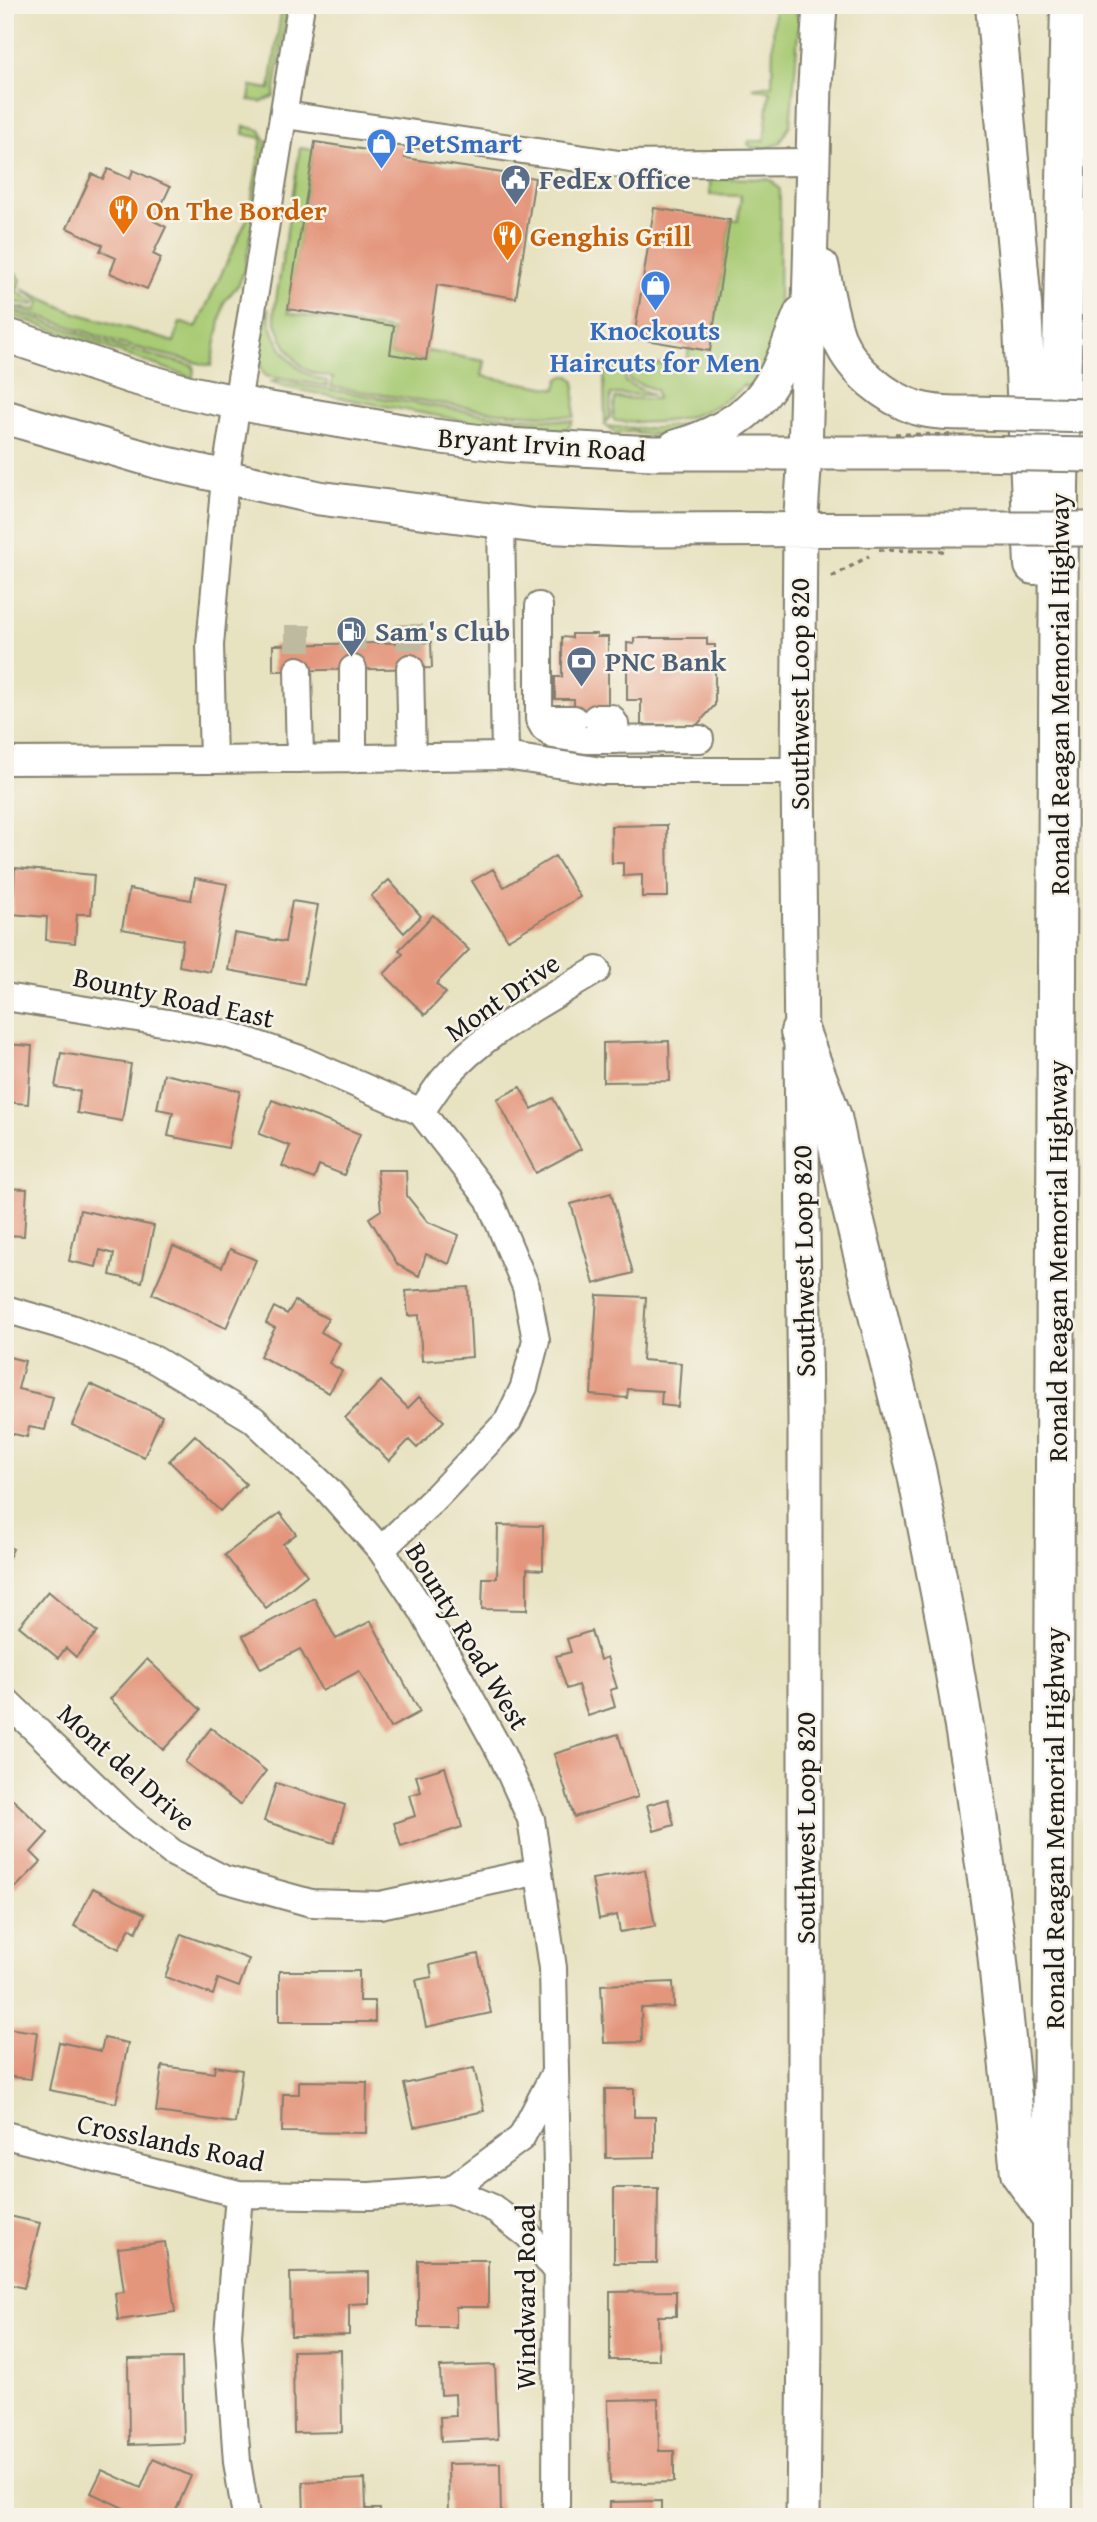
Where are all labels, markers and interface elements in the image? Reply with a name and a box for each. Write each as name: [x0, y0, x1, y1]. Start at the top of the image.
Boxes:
place label: PetSmart: [405, 122, 523, 163]
shop icon: PetSmart: [365, 126, 399, 170]
place label: FedEx Office: [539, 158, 691, 199]
public building icon: FedEx Office: [499, 162, 533, 206]
place label: On The Border: [146, 189, 327, 230]
restaurant icon: On The Border: [106, 193, 140, 237]
place label: Genghis Grill: [530, 215, 692, 256]
restaurant icon: Genghis Grill: [490, 219, 524, 263]
shop icon: Knockouts Haircuts for Men: [638, 269, 672, 313]
place label: Knockouts Haircuts for Men: [550, 309, 761, 382]
street label: Bryant Irvin Road: [437, 416, 647, 471]
street label: Ronald Reagan Memorial Highway: [1038, 493, 1079, 895]
street label: Southwest Loop 820: [778, 578, 819, 810]
place label: Sam's Club: [375, 610, 510, 651]
fuel station icon: Sam's Club: [335, 614, 369, 658]
place label: PNC Bank: [605, 640, 727, 681]
bank icon: PNC Bank: [565, 644, 599, 688]
street label: Mont Drive: [436, 942, 567, 1051]
street label: Bounty Road East: [70, 955, 278, 1038]
street label: Ronald Reagan Memorial Highway: [1036, 1060, 1077, 1462]
street label: Southwest Loop 820: [780, 1145, 825, 1377]
street label: Bounty Road West: [396, 1534, 541, 1738]
street label: Ronald Reagan Memorial Highway: [1033, 1627, 1074, 2029]
street label: Mont del Drive: [49, 1693, 206, 1840]
street label: Southwest Loop 820: [784, 1712, 825, 1944]
street label: Crosslands Road: [74, 2102, 269, 2181]
street label: Windward Road: [504, 2204, 545, 2390]

